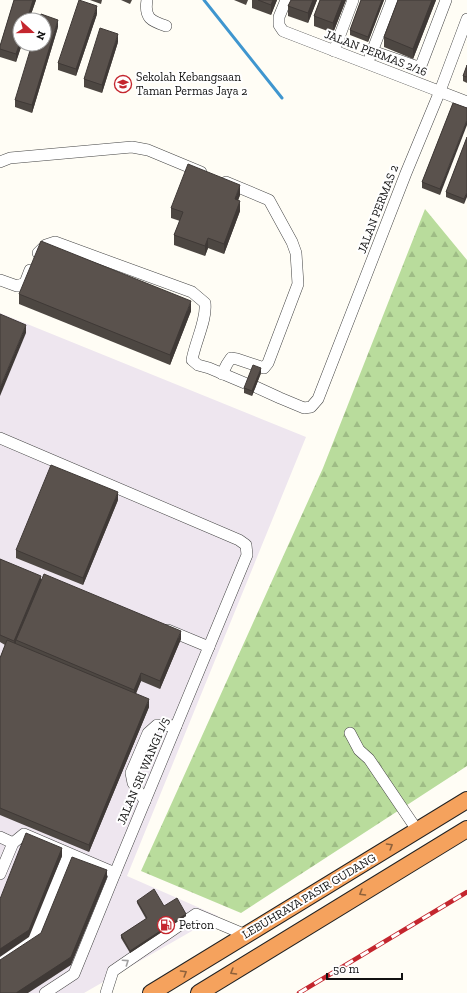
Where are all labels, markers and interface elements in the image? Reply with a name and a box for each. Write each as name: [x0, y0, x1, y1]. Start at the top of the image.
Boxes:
north arrow: [12, 12, 52, 52]
street label: JALAN PERMAS 2/16: [323, 27, 429, 79]
text: N: [33, 29, 48, 42]
place label: Sekolah Kebangsaan Taman Permas Jaya 2: [136, 70, 247, 98]
school or university icon: Sekolah Kebangsaan Taman Permas Jaya 2: [113, 74, 133, 94]
street label: JALAN PERMAS 2: [355, 163, 401, 255]
street label: JALAN SRI WANGI 1/5: [114, 715, 172, 827]
one-way arrow: [386, 844, 393, 851]
street label: LEBUHRAYA PASIR GUDANG: [240, 850, 378, 942]
one-way arrow: [359, 889, 366, 896]
fuel station icon: Petron: [156, 915, 176, 935]
place label: Petron: [179, 918, 214, 932]
scale bar: [327, 955, 402, 981]
one-way arrow: [121, 960, 128, 967]
text: 50 m: [333, 962, 360, 976]
one-way arrow: [230, 967, 237, 975]
one-way arrow: [180, 970, 187, 977]

